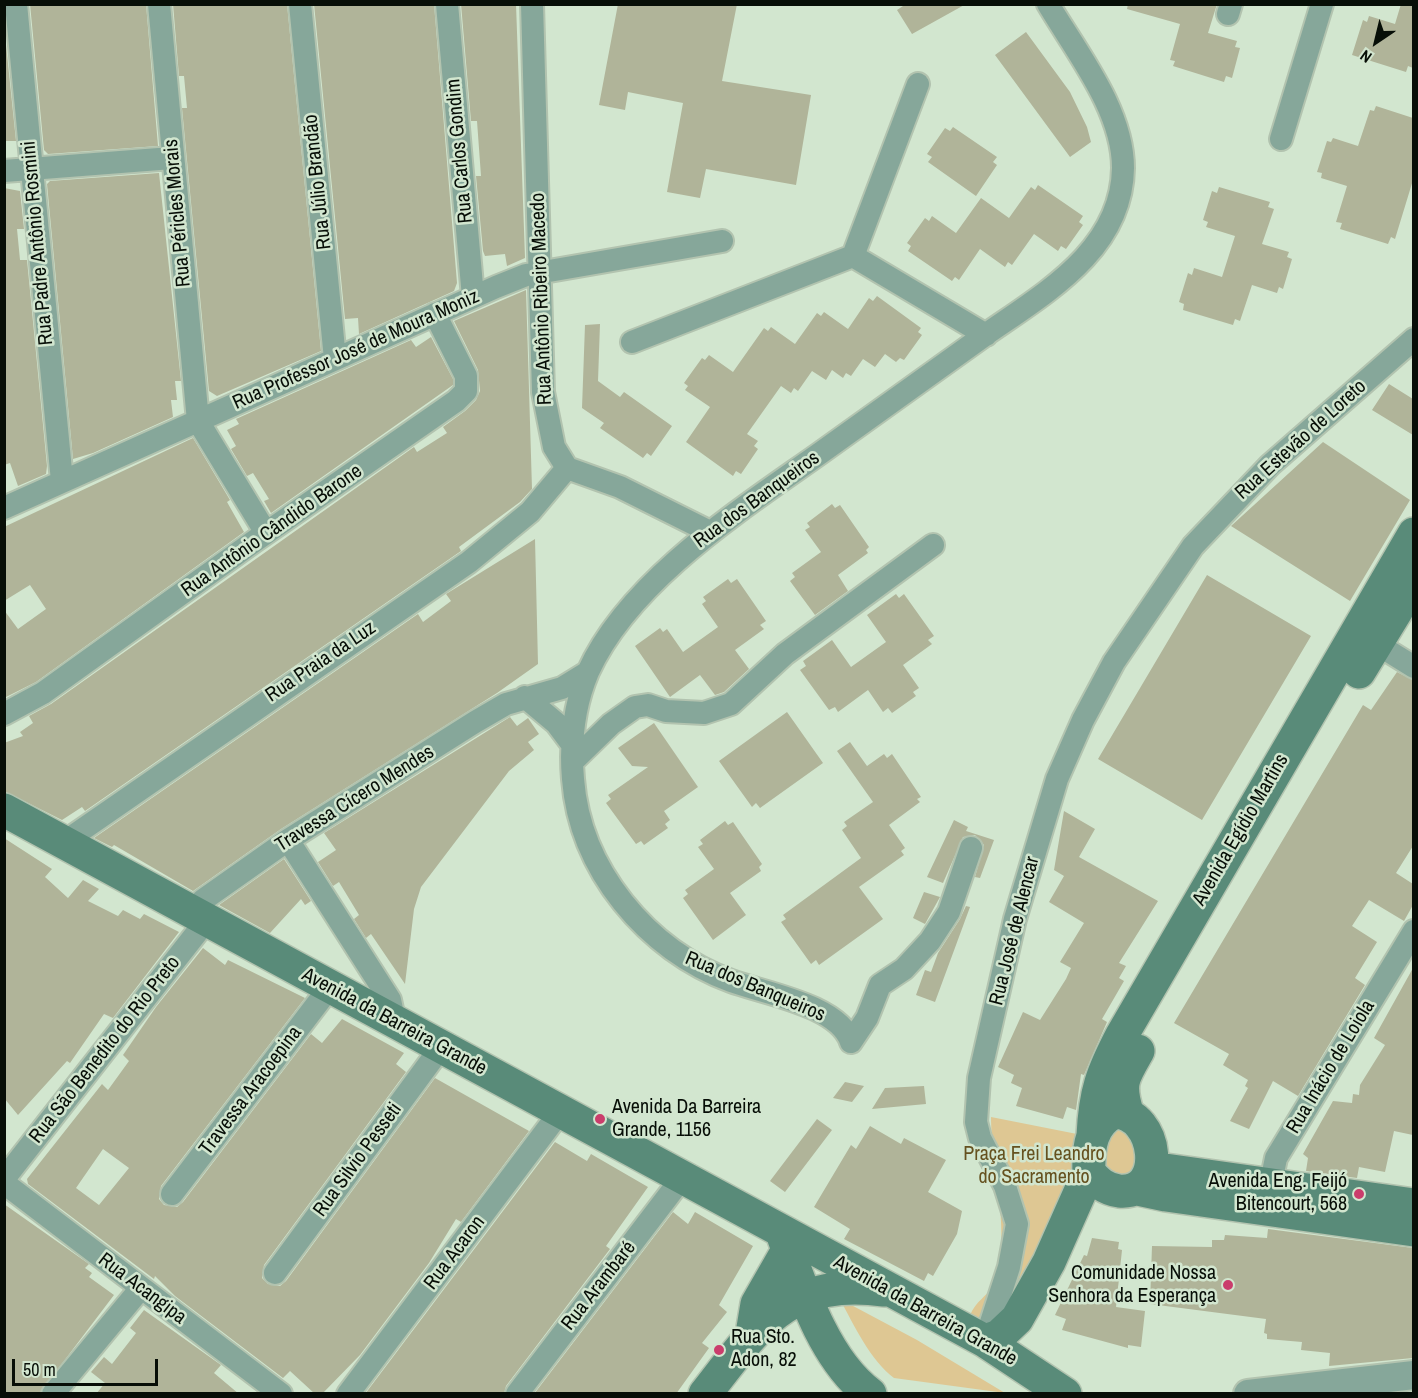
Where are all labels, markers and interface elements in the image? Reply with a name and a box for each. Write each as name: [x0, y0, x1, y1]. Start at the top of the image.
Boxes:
north arrow: [1346, 12, 1406, 72]
text: N: [1355, 45, 1376, 68]
street label: Rua Carlos Gondim: [442, 78, 478, 224]
street label: Rua Júlio Brandão: [299, 113, 337, 251]
street label: Rua Péricles Morais: [160, 138, 196, 288]
street label: Rua Padre Antônio Rosmini: [17, 140, 59, 346]
street label: Rua Antônio Ribeiro Macedo: [526, 192, 558, 406]
street label: Rua Professor José de Moura Moniz: [229, 285, 483, 415]
street label: Rua Estevão de Loreto: [1231, 375, 1371, 505]
street label: Rua dos Banqueiros: [689, 446, 825, 554]
street label: Rua Antônio Cândido Barone: [177, 459, 367, 603]
street label: Rua Praia da Luz: [261, 616, 381, 708]
street label: Travessa Cícero Mendes: [271, 740, 439, 858]
street label: Avenida Egídio Martins: [1188, 750, 1294, 910]
street label: Rua José de Alencar: [985, 854, 1045, 1008]
street label: Rua dos Banqueiros: [681, 947, 829, 1027]
street label: Rua São Benedito do Rio Preto: [25, 952, 185, 1148]
street label: Avenida da Barreira Grande: [298, 963, 490, 1081]
street label: Rua Inácio de Loiola: [1282, 996, 1380, 1138]
street label: Travessa Aracoepina: [195, 1022, 307, 1160]
place label: Avenida Da Barreira Grande, 1156: [612, 1096, 761, 1143]
street label: Rua Silvio Pesseti: [309, 1098, 407, 1222]
marker: Avenida Da Barreira Grande, 1156: [593, 1112, 607, 1126]
park label: Praça Frei Leandro do Sacramento: [963, 1143, 1105, 1190]
place label: Avenida Eng. Feijó Bitencourt, 568: [1209, 1170, 1347, 1217]
marker: Avenida Eng. Feijó Bitencourt, 568: [1352, 1187, 1366, 1201]
street label: Rua Acaron: [419, 1211, 491, 1295]
street label: Rua Arambaré: [557, 1237, 641, 1335]
street label: Rua Acangipa: [93, 1248, 191, 1330]
street label: Avenida da Barreira Grande: [829, 1251, 1021, 1371]
place label: Comunidade Nossa Senhora da Esperança: [1048, 1262, 1216, 1309]
marker: Comunidade Nossa Senhora da Esperança: [1221, 1278, 1235, 1292]
place label: Rua Sto. Adon, 82: [731, 1326, 797, 1373]
marker: Rua Sto. Adon, 82: [712, 1343, 726, 1357]
scale bar: [15, 1347, 160, 1385]
text: 50 m: [23, 1357, 56, 1382]

